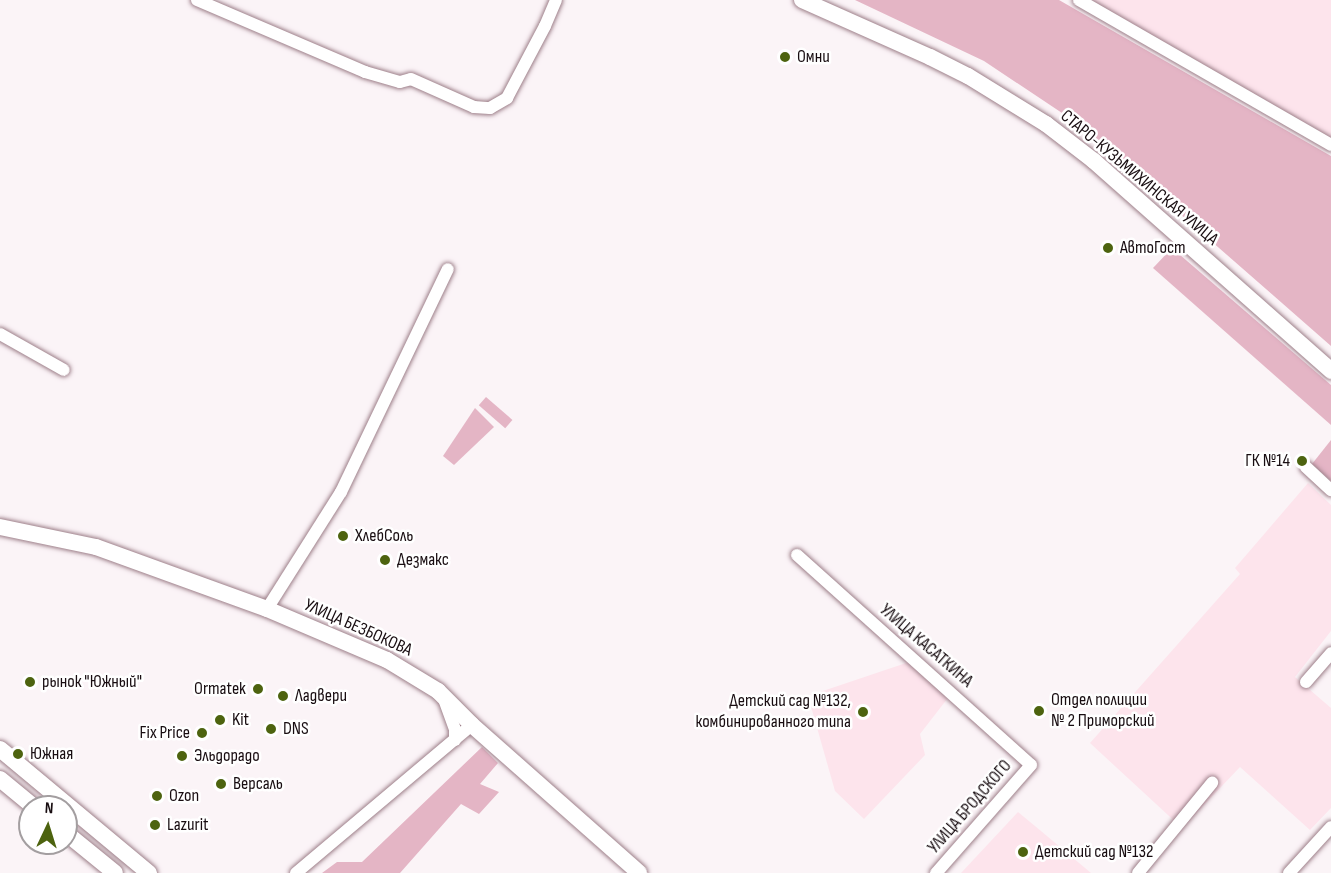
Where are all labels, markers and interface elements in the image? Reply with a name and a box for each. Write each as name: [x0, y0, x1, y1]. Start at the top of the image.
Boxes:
place label: Омни: [797, 46, 830, 68]
marker: Омни: [778, 50, 792, 64]
street label: СТАРО-КУЗЬМИХИНСКАЯ УЛИЦА: [1056, 106, 1222, 250]
place label: АвтоГост: [1120, 237, 1186, 259]
marker: АвтоГост: [1101, 241, 1115, 255]
place label: ГК №14: [1245, 450, 1290, 472]
marker: ГК №14: [1295, 454, 1309, 468]
place label: ХлебСоль: [355, 525, 413, 547]
marker: ХлебСоль: [336, 529, 350, 543]
place label: Дезмакс: [397, 549, 449, 571]
marker: Дезмакс: [378, 553, 392, 567]
street label: УЛИЦА БЕЗБОКОВА: [301, 595, 415, 661]
street label: УЛИЦА КАСАТКИНА: [875, 600, 977, 692]
place label: рынок "Южный": [42, 671, 142, 693]
marker: рынок "Южный": [23, 675, 37, 689]
place label: Ormatek: [194, 678, 246, 700]
marker: Ormatek: [251, 682, 265, 696]
place label: Ладвери: [295, 685, 347, 707]
marker: Ладвери: [276, 689, 290, 703]
place label: Отдел полиции № 2 Приморский: [1051, 690, 1155, 732]
place label: Детский сад №132, комбинированного типа: [696, 691, 851, 734]
marker: Отдел полиции № 2 Приморский: [1032, 704, 1046, 718]
marker: Детский сад №132, комбинированного типа: [856, 705, 870, 719]
place label: Kit: [232, 709, 249, 731]
marker: Kit: [213, 713, 227, 727]
place label: DNS: [283, 718, 309, 740]
place label: Fix Price: [139, 722, 190, 744]
marker: DNS: [264, 722, 278, 736]
marker: Fix Price: [195, 726, 209, 740]
place label: Южная: [30, 743, 73, 765]
place label: Эльдорадо: [194, 745, 260, 767]
marker: Южная: [11, 747, 25, 761]
marker: Эльдорадо: [175, 749, 189, 763]
street label: УЛИЦА БРОДСКОГО: [924, 756, 1016, 858]
place label: Версаль: [233, 773, 283, 795]
marker: Версаль: [214, 777, 228, 791]
place label: Ozon: [169, 785, 199, 807]
marker: Ozon: [150, 789, 164, 803]
north arrow: [18, 795, 78, 855]
text: N: [44, 799, 54, 818]
place label: Lazurit: [167, 814, 209, 836]
marker: Lazurit: [148, 818, 162, 832]
place label: Детский сад №132: [1035, 841, 1153, 863]
marker: Детский сад №132: [1016, 845, 1030, 859]

